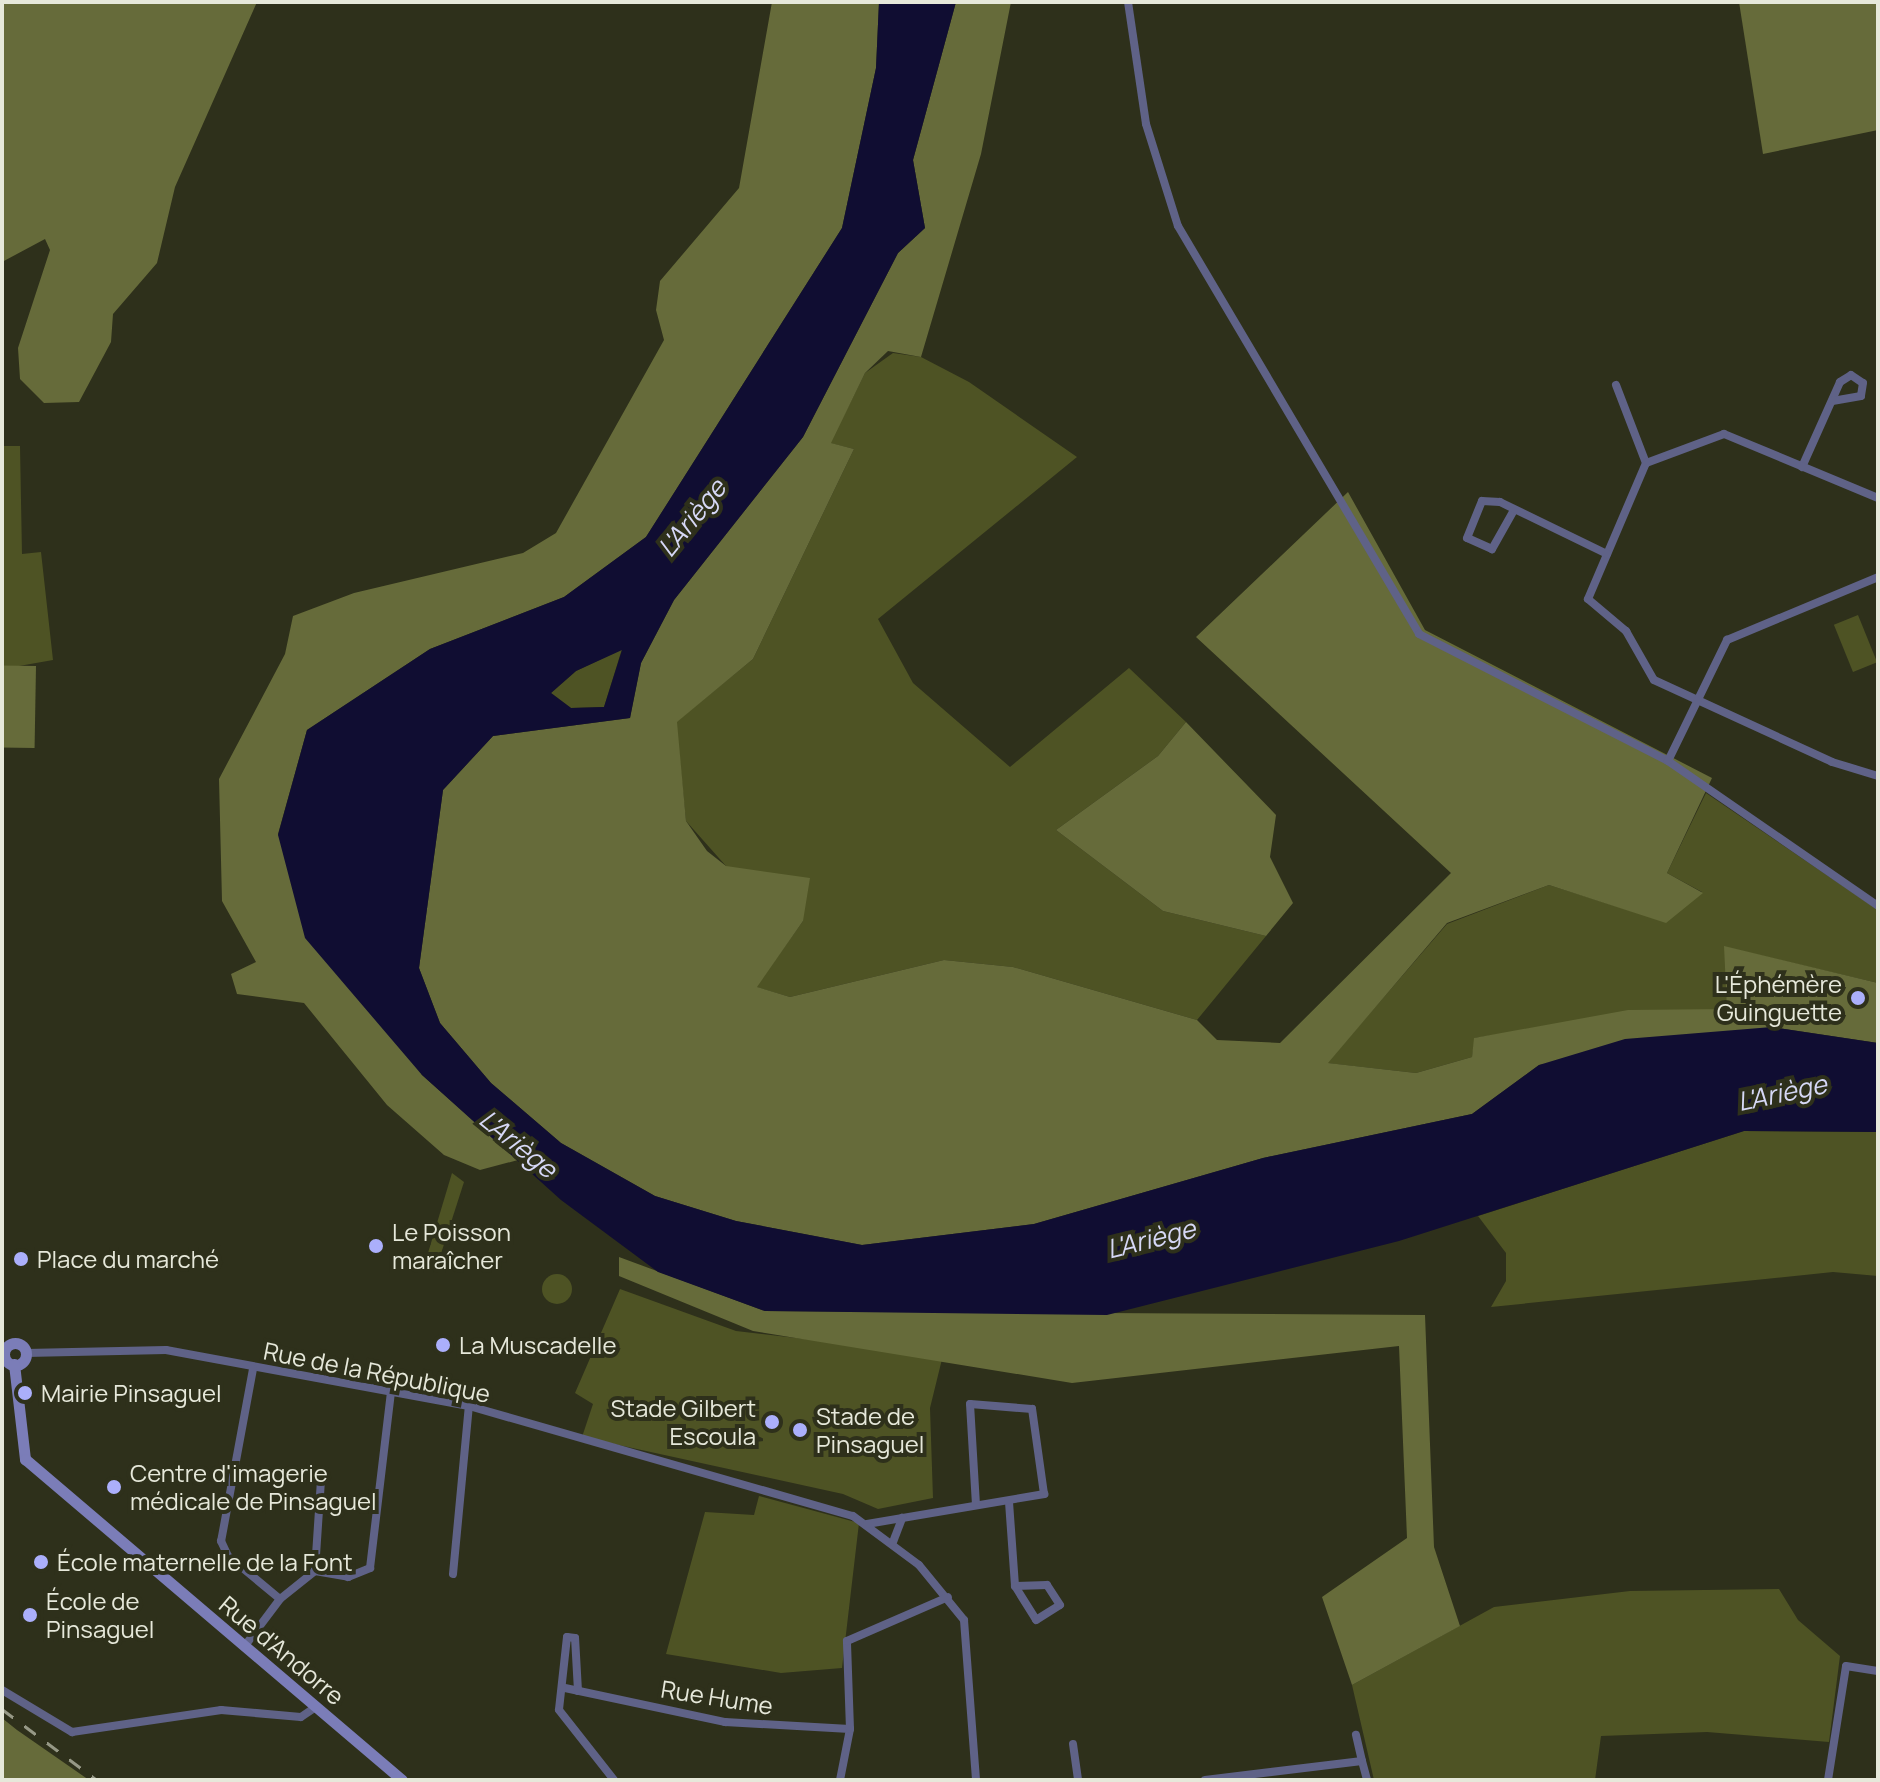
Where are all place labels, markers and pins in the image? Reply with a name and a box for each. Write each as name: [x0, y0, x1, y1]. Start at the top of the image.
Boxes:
place label: L'Éphémère Guinguette: [1715, 970, 1842, 1026]
marker: L'Éphémère Guinguette: [1849, 989, 1867, 1007]
place label: Le Poisson maraîcher: [392, 1218, 511, 1274]
marker: Le Poisson maraîcher: [367, 1237, 385, 1255]
place label: Place du marché: [37, 1245, 219, 1273]
marker: Place du marché: [12, 1250, 30, 1268]
place label: La Muscadelle: [459, 1331, 616, 1359]
marker: La Muscadelle: [434, 1336, 452, 1354]
place label: Mairie Pinsaguel: [41, 1379, 222, 1407]
marker: Mairie Pinsaguel: [16, 1384, 34, 1402]
place label: Stade Gilbert Escoula: [611, 1394, 756, 1450]
place label: Stade de Pinsaguel: [816, 1402, 924, 1458]
marker: Stade Gilbert Escoula: [763, 1413, 781, 1431]
marker: Stade de Pinsaguel: [791, 1421, 809, 1439]
place label: Centre d'imagerie médicale de Pinsaguel: [130, 1459, 377, 1515]
marker: Centre d'imagerie médicale de Pinsaguel: [105, 1478, 123, 1496]
place label: École maternelle de la Font: [57, 1548, 353, 1576]
marker: École maternelle de la Font: [32, 1553, 50, 1571]
place label: École de Pinsaguel: [46, 1587, 154, 1643]
marker: École de Pinsaguel: [21, 1606, 39, 1624]

